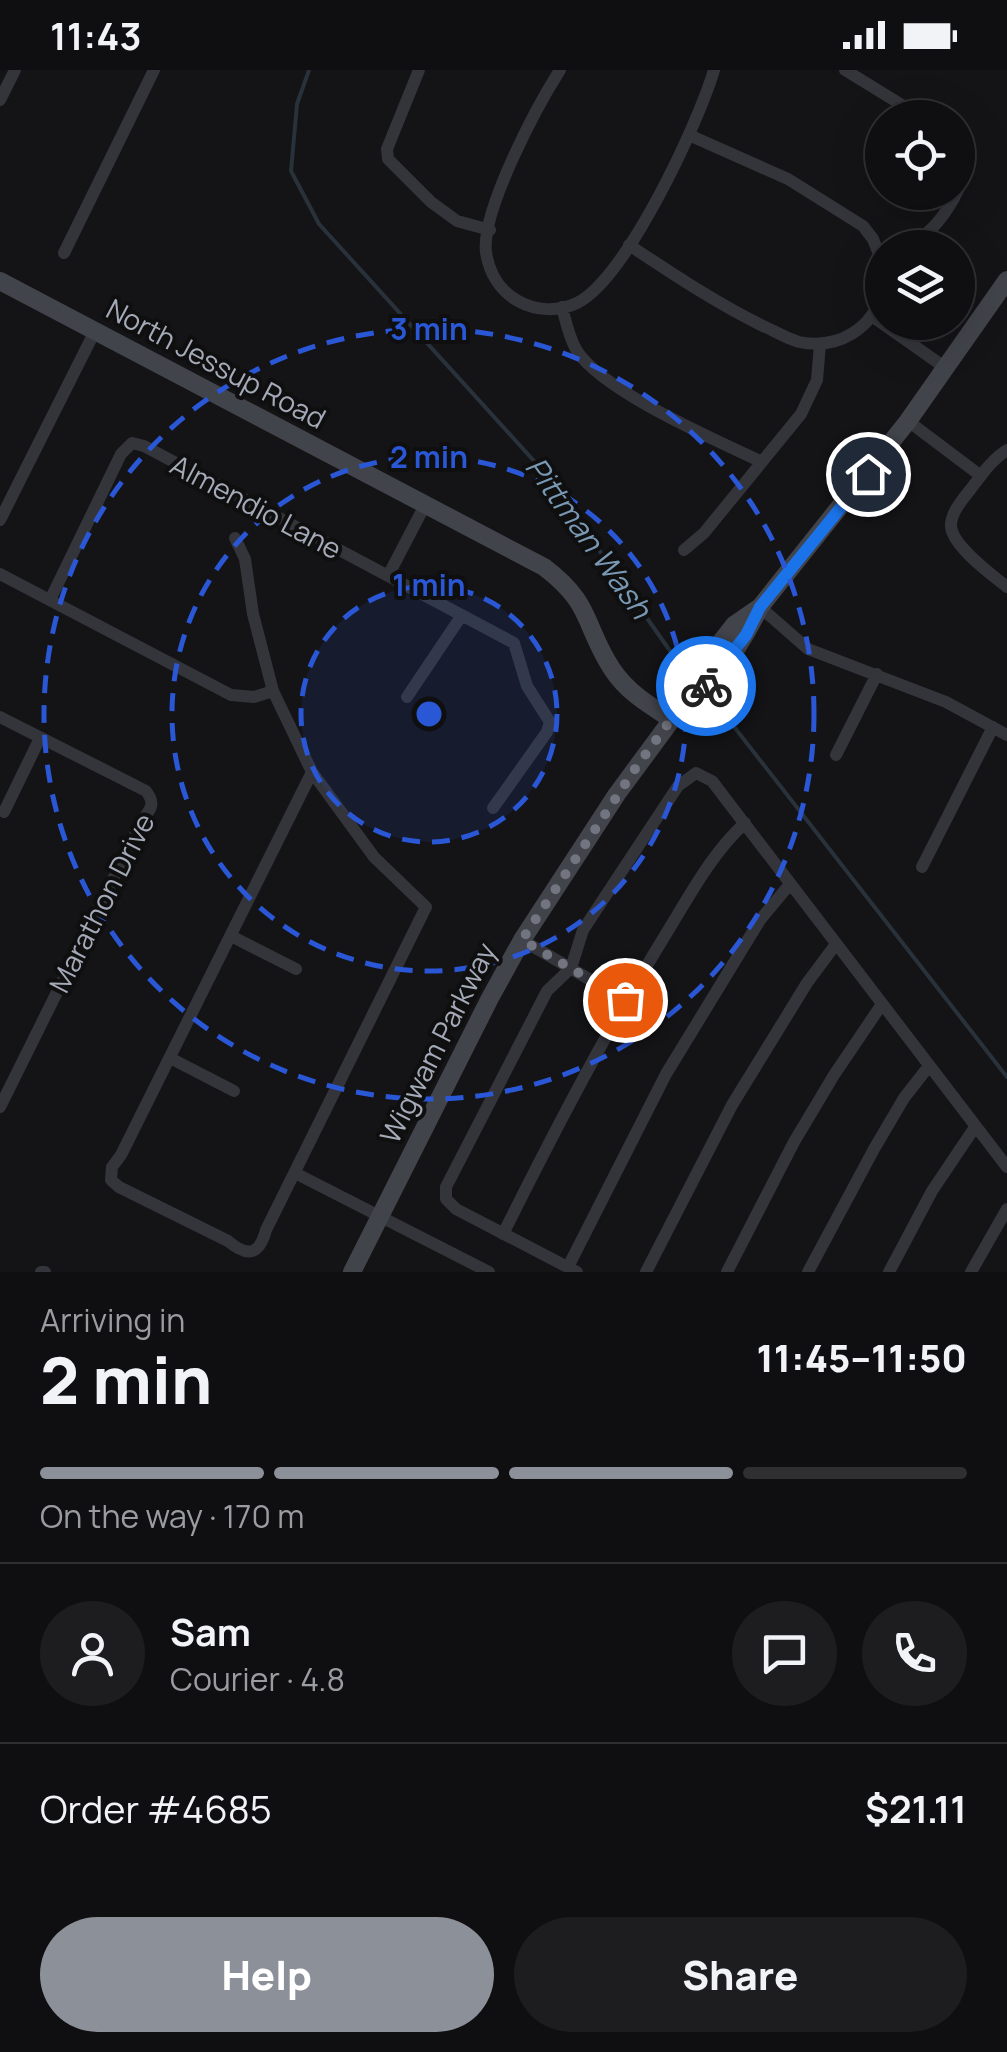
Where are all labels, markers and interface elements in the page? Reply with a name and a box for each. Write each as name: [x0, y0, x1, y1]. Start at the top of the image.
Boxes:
text: 11:43: [50, 9, 142, 61]
map controls: [865, 100, 975, 340]
button: locate: [865, 100, 975, 210]
button: layers: [865, 230, 975, 340]
street label: North Jessup Road: [100, 289, 333, 437]
text: 3 min: [390, 308, 468, 349]
pin: [826, 432, 911, 517]
text: 2 min: [390, 436, 468, 477]
street label: Almendio Lane: [164, 445, 349, 567]
icon: home: [841, 447, 896, 502]
water label: Pittman Wash: [517, 448, 662, 627]
text: 1 min: [392, 564, 466, 605]
courier: [656, 636, 756, 736]
icon: bike: [679, 659, 734, 714]
centre of rings: [411, 696, 447, 732]
street label: Marathon Drive: [40, 806, 163, 999]
street label: Wigwam Parkway: [370, 936, 504, 1149]
pin: [583, 958, 668, 1043]
icon: bag: [598, 973, 653, 1028]
text: Arriving in: [40, 1298, 185, 1342]
text: 11:45–11:50: [757, 1331, 967, 1383]
text: 2 min: [40, 1335, 212, 1424]
text: On the way · 170 m: [40, 1494, 304, 1538]
button: person: [40, 1601, 145, 1706]
button: chat: [732, 1601, 837, 1706]
button: phone: [862, 1601, 967, 1706]
text: Sam: [170, 1605, 251, 1657]
text: Courier · 4.8: [170, 1657, 345, 1701]
text: Order #4685: [40, 1782, 272, 1834]
text: $21.11: [865, 1782, 967, 1834]
button: Help: [40, 1917, 494, 2032]
button: Share: [514, 1917, 967, 2032]

